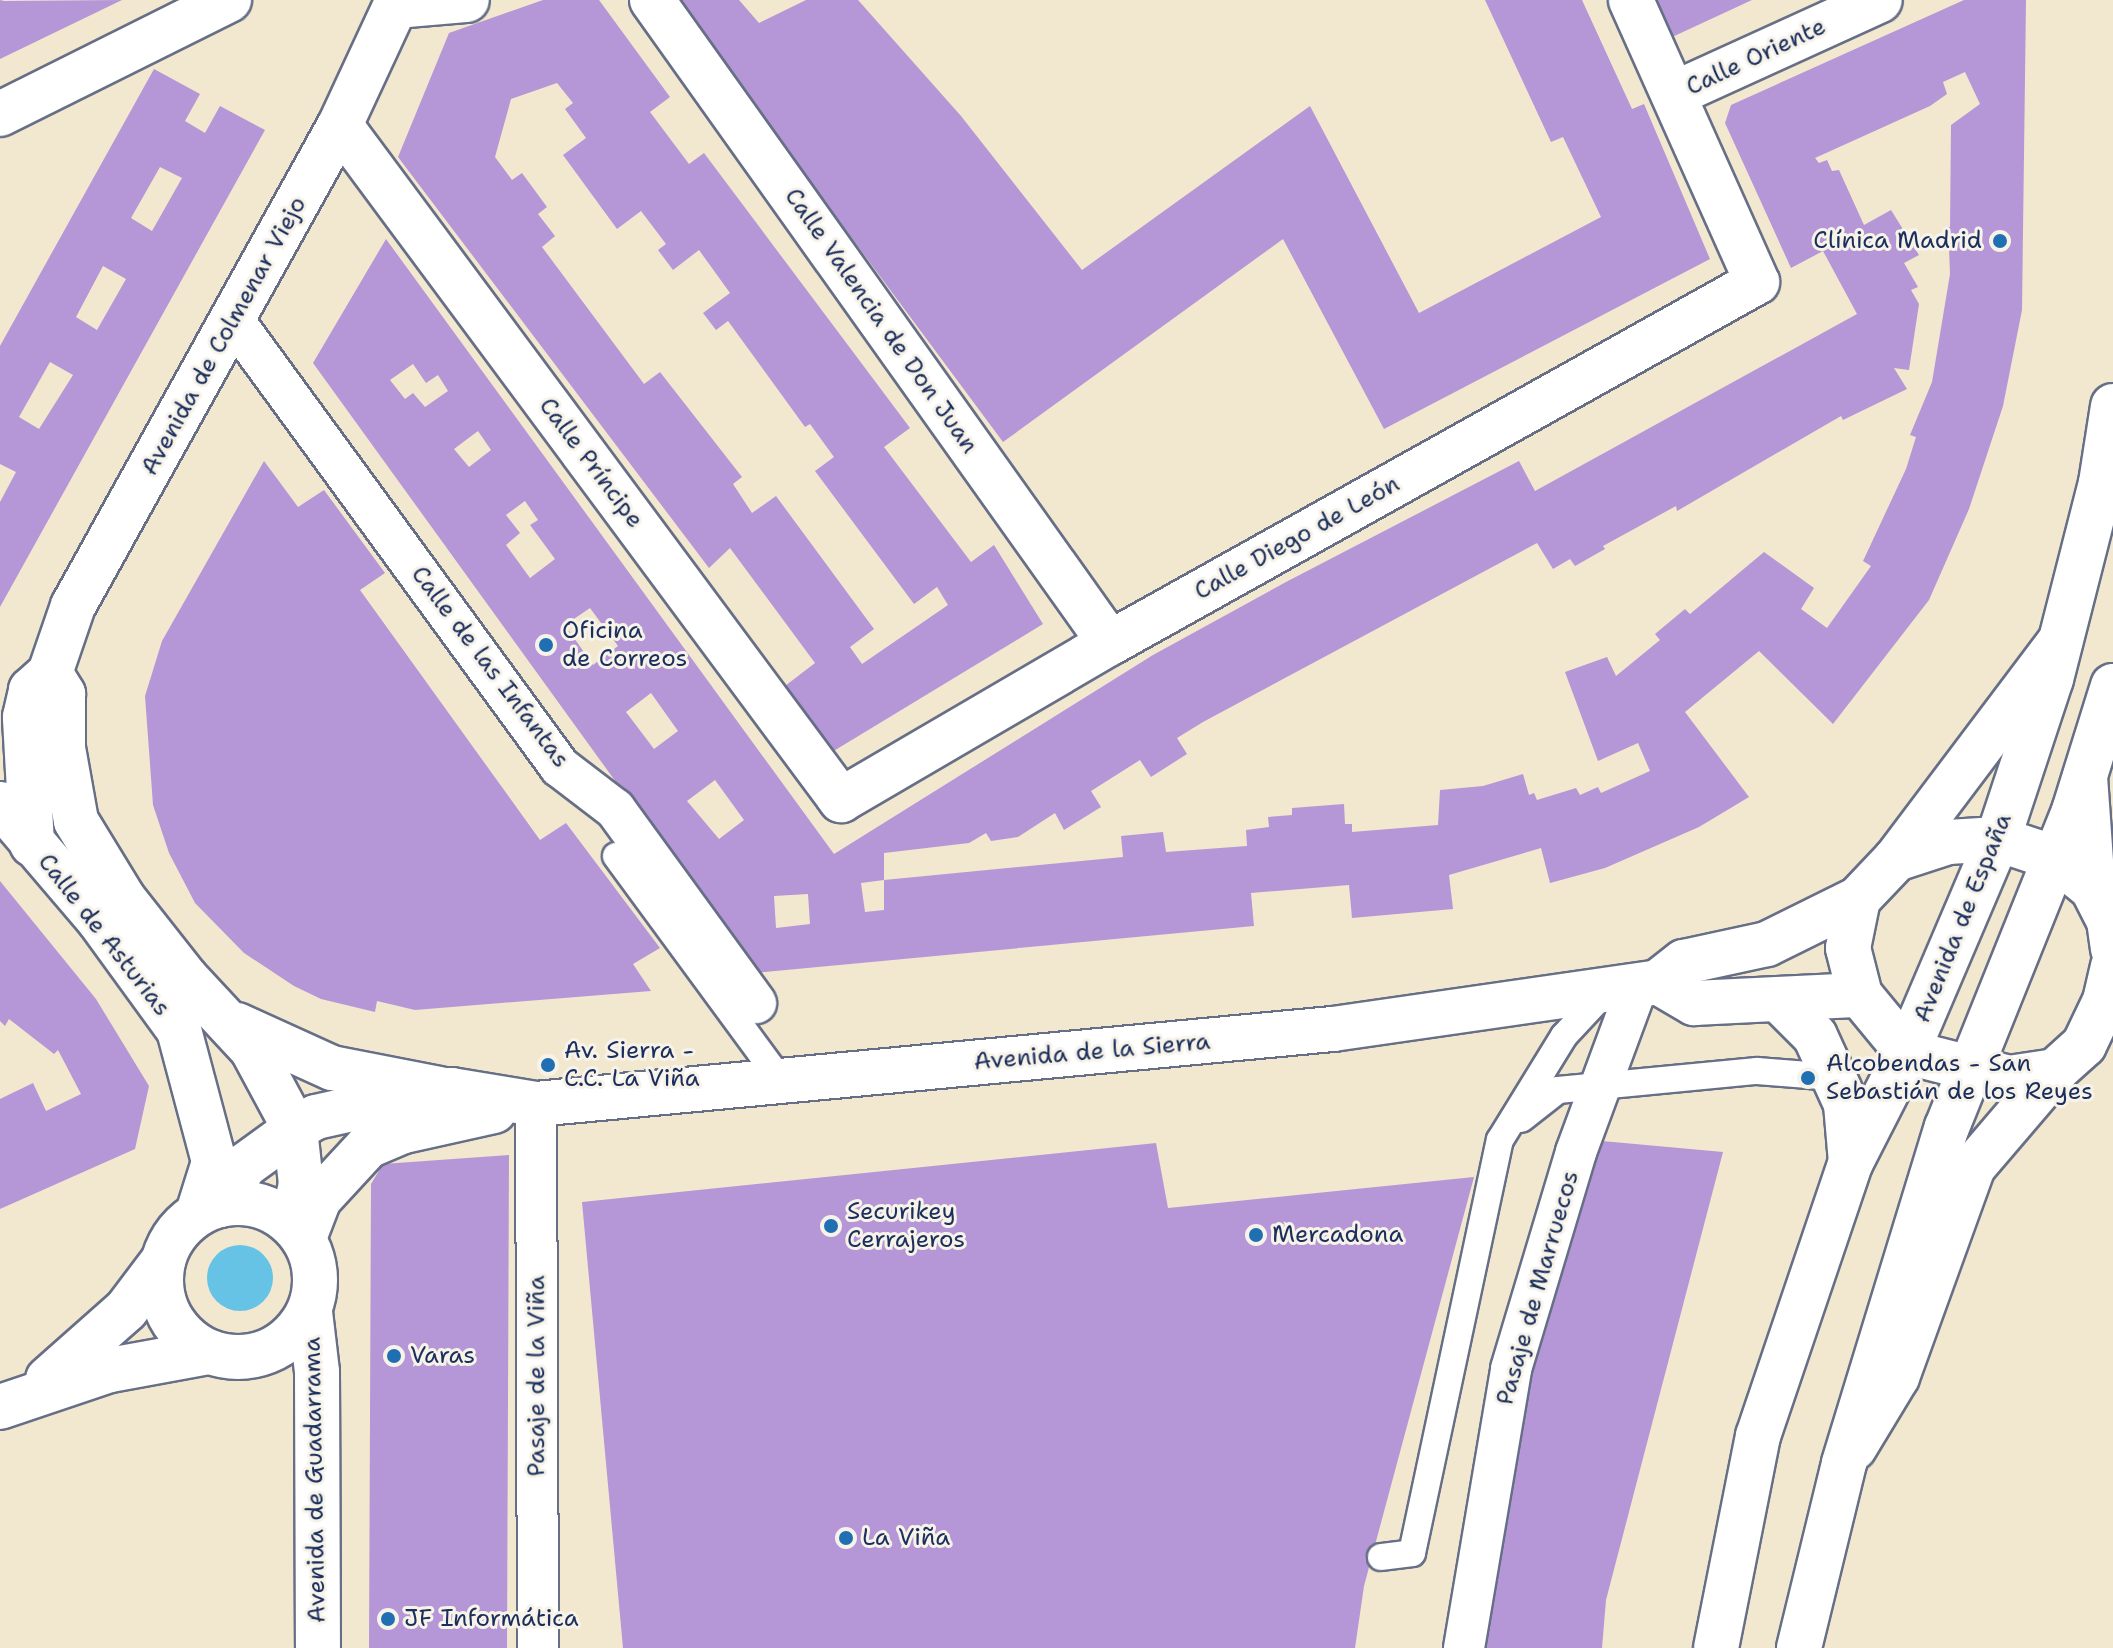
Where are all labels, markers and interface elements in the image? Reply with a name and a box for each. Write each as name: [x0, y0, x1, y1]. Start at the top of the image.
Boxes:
street label: Calle Oriente: [1682, 12, 1830, 102]
street label: Calle Valencia de Don Juan: [778, 183, 984, 459]
street label: Avenida de Colmenar Viejo: [135, 192, 313, 480]
place label: Clínica Madrid: [1813, 227, 1982, 255]
marker: Clínica Madrid: [1989, 230, 2011, 252]
street label: Calle Príncipe: [533, 392, 649, 534]
street label: Calle Diego de León: [1189, 470, 1405, 606]
street label: Calle de las Infantas: [405, 561, 575, 773]
place label: Oficina de Correos: [562, 617, 687, 673]
marker: Oficina de Correos: [537, 636, 555, 654]
street label: Avenida de España: [1908, 809, 2018, 1027]
street label: Calle de Asturias: [32, 848, 176, 1022]
street label: Avenida de la Sierra: [973, 1027, 1211, 1077]
place label: Av. Sierra - C.C. La Viña: [564, 1037, 700, 1093]
place label: Alcobendas - San Sebastián de los Reyes: [1826, 1050, 2093, 1106]
marker: Av. Sierra - C.C. La Viña: [539, 1056, 557, 1074]
marker: Alcobendas - San Sebastián de los Reyes: [1797, 1067, 1819, 1089]
street label: Pasaje de Marruecos: [1491, 1168, 1585, 1408]
place label: Securikey Cerrajeros: [847, 1198, 965, 1254]
marker: Securikey Cerrajeros: [822, 1217, 840, 1235]
place label: Mercadona: [1272, 1221, 1403, 1249]
marker: Mercadona: [1247, 1226, 1265, 1244]
street label: Pasaje de la Viña: [523, 1275, 551, 1477]
street label: Avenida de Guadarrama: [298, 1337, 332, 1623]
place label: Varas: [410, 1342, 475, 1370]
marker: Varas: [385, 1347, 403, 1365]
place label: La Viña: [862, 1524, 950, 1552]
marker: La Viña: [837, 1529, 855, 1547]
place label: JF Informática: [404, 1605, 579, 1633]
marker: JF Informática: [379, 1610, 397, 1628]

